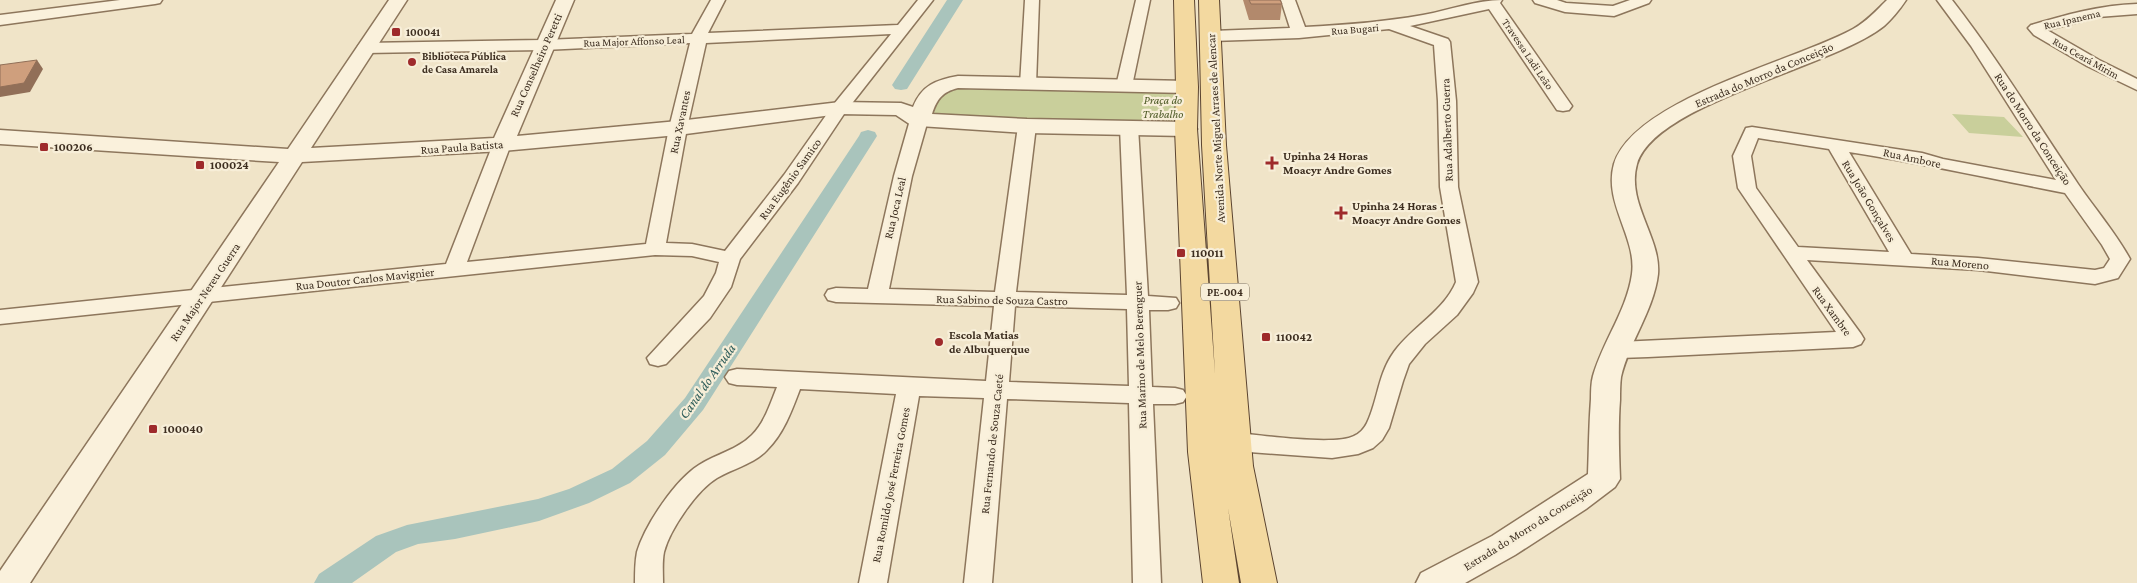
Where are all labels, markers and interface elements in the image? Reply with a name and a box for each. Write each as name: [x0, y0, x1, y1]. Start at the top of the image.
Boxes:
street label: Rua Ipanema: [2042, 7, 2102, 32]
street label: Rua Conselheiro Peretti: [507, 11, 565, 119]
street label: Travessa Ladi Leão: [1500, 16, 1556, 92]
street label: Rua Bugari: [1331, 21, 1380, 38]
marker: 100041: [390, 26, 402, 38]
place label: 100041: [406, 26, 440, 38]
street label: Avenida Norte Miguel Arraes de Alencar: [1204, 32, 1228, 223]
street label: Rua Major Affonso Leal: [583, 33, 685, 50]
street label: Rua Ceará Mirim: [2051, 35, 2121, 81]
street label: Estrada do Morro da Conceição: [1693, 39, 1835, 111]
place label: Biblioteca Pública de Casa Amarela: [422, 50, 507, 75]
marker: Biblioteca Pública de Casa Amarela: [406, 56, 418, 68]
street label: Rua do Morro da Conceição: [1991, 70, 2075, 188]
street label: Rua Adalberto Guerra: [1438, 78, 1456, 182]
street label: Rua Xavantes: [666, 89, 694, 155]
park label: Praça do Trabalho: [1143, 93, 1183, 121]
street label: Rua Eugênio Samico: [756, 136, 824, 222]
street label: Rua Paula Batista: [420, 137, 504, 157]
place label: 100206: [54, 140, 93, 154]
marker: 100206: [38, 141, 50, 153]
street label: Rua Ambore: [1882, 145, 1942, 171]
place label: Upinha 24 Horas Moacyr Andre Gomes: [1283, 149, 1392, 177]
marker: Upinha 24 Horas Moacyr Andre Gomes: [1265, 156, 1279, 170]
place label: 100024: [210, 158, 249, 172]
street label: Rua João Gonçalves: [1839, 158, 1899, 245]
marker: 100024: [194, 159, 206, 171]
street label: Rua Joca Leal: [881, 176, 909, 240]
place label: Upinha 24 Horas - Moacyr Andre Gomes: [1352, 199, 1461, 227]
marker: Upinha 24 Horas - Moacyr Andre Gomes: [1334, 206, 1348, 220]
street label: Rua Major Nereu Guerra: [167, 240, 243, 344]
place label: 110011: [1191, 246, 1224, 260]
marker: 110011: [1175, 247, 1187, 259]
street label: Rua Moreno: [1930, 253, 1990, 273]
street label: Rua Doutor Carlos Mavignier: [295, 265, 436, 293]
street label: Rua Marino de Melo Berenguer: [1130, 280, 1150, 429]
street label: Rua Xambre: [1809, 283, 1855, 339]
road number: PE-004: [1201, 284, 1249, 300]
street label: Rua Sabino de Souza Castro: [936, 292, 1068, 308]
place label: Escola Matias de Albuquerque: [949, 328, 1030, 356]
place label: 110042: [1276, 330, 1312, 344]
marker: 110042: [1260, 331, 1272, 343]
marker: Escola Matias de Albuquerque: [933, 336, 945, 348]
water label: Canal do Arruda: [675, 340, 739, 421]
street label: Rua Fernando de Souza Caeté: [978, 373, 1006, 515]
street label: Rua Romildo José Ferreira Gomes: [869, 406, 913, 564]
place label: 100040: [163, 422, 203, 436]
marker: 100040: [147, 423, 159, 435]
street label: Estrada do Morro da Conceição: [1461, 483, 1595, 573]

